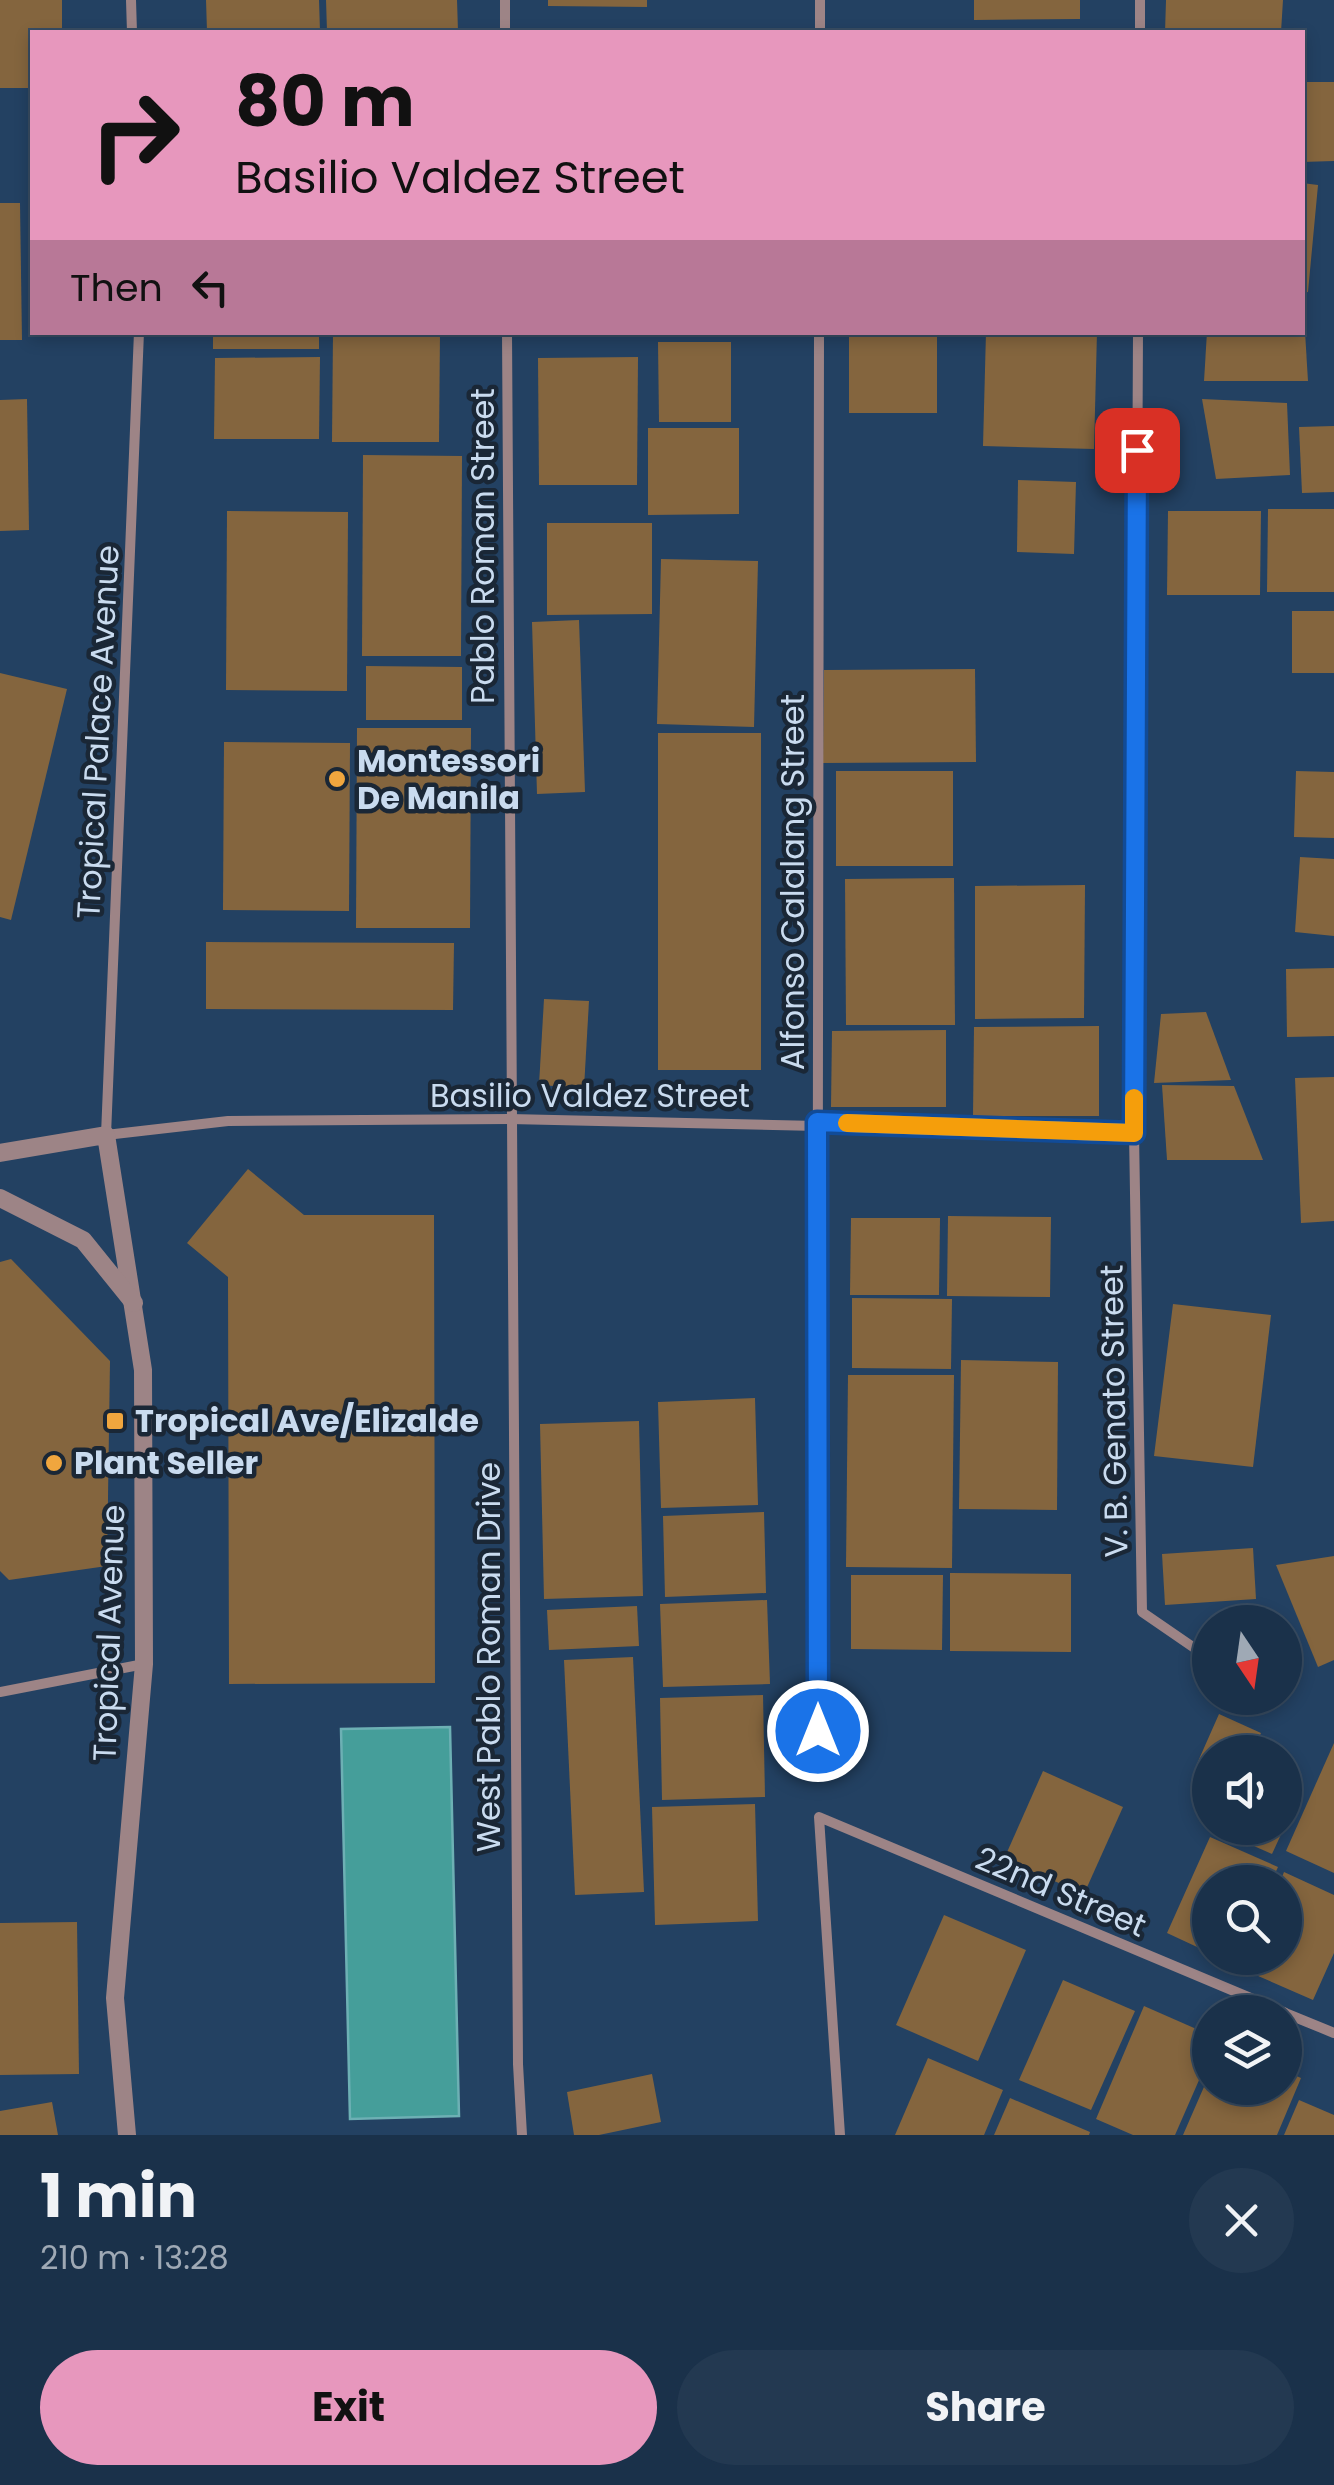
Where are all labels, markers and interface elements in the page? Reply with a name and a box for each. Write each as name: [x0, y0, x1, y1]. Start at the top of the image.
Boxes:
text: 80 m: [235, 52, 415, 151]
icon: right: [70, 70, 200, 200]
text: Basilio Valdez Street: [235, 146, 685, 209]
icon: left: [183, 260, 238, 315]
text: Then: [70, 261, 163, 314]
street label: Pablo Roman Street: [460, 388, 505, 704]
pin: [1095, 408, 1180, 493]
icon: arrive: [1110, 423, 1165, 478]
street label: Tropical Palace Avenue: [65, 544, 130, 920]
street label: Alfonso Calalang Street: [770, 694, 815, 1070]
place label: Montessori De Manila: [357, 738, 540, 820]
marker: Montessori De Manila: [326, 768, 348, 790]
street label: Basilio Valdez Street: [430, 1073, 750, 1118]
street label: V. B. Genato Street: [1088, 1264, 1139, 1558]
place label: Tropical Ave/Elizalde: [135, 1398, 479, 1443]
marker: Tropical Ave/Elizalde: [104, 1410, 126, 1432]
place label: Plant Seller: [74, 1440, 258, 1485]
marker: Plant Seller: [43, 1452, 65, 1474]
street label: West Pablo Roman Drive: [466, 1462, 511, 1852]
street label: Tropical Avenue: [82, 1504, 135, 1762]
north arrow: [1192, 1605, 1302, 1715]
map controls: [1192, 1605, 1302, 2105]
position arrow: [766, 1679, 870, 1783]
button: sound: [1192, 1735, 1302, 1845]
street label: 22nd Street: [969, 1835, 1153, 1948]
button: search: [1192, 1865, 1302, 1975]
button: layers: [1192, 1995, 1302, 2105]
text: 1 min: [40, 2154, 197, 2238]
button: close: [1189, 2168, 1294, 2273]
text: 210 m · 13:28: [40, 2235, 229, 2280]
button: Exit: [40, 2350, 657, 2465]
button: Share: [677, 2350, 1294, 2465]

